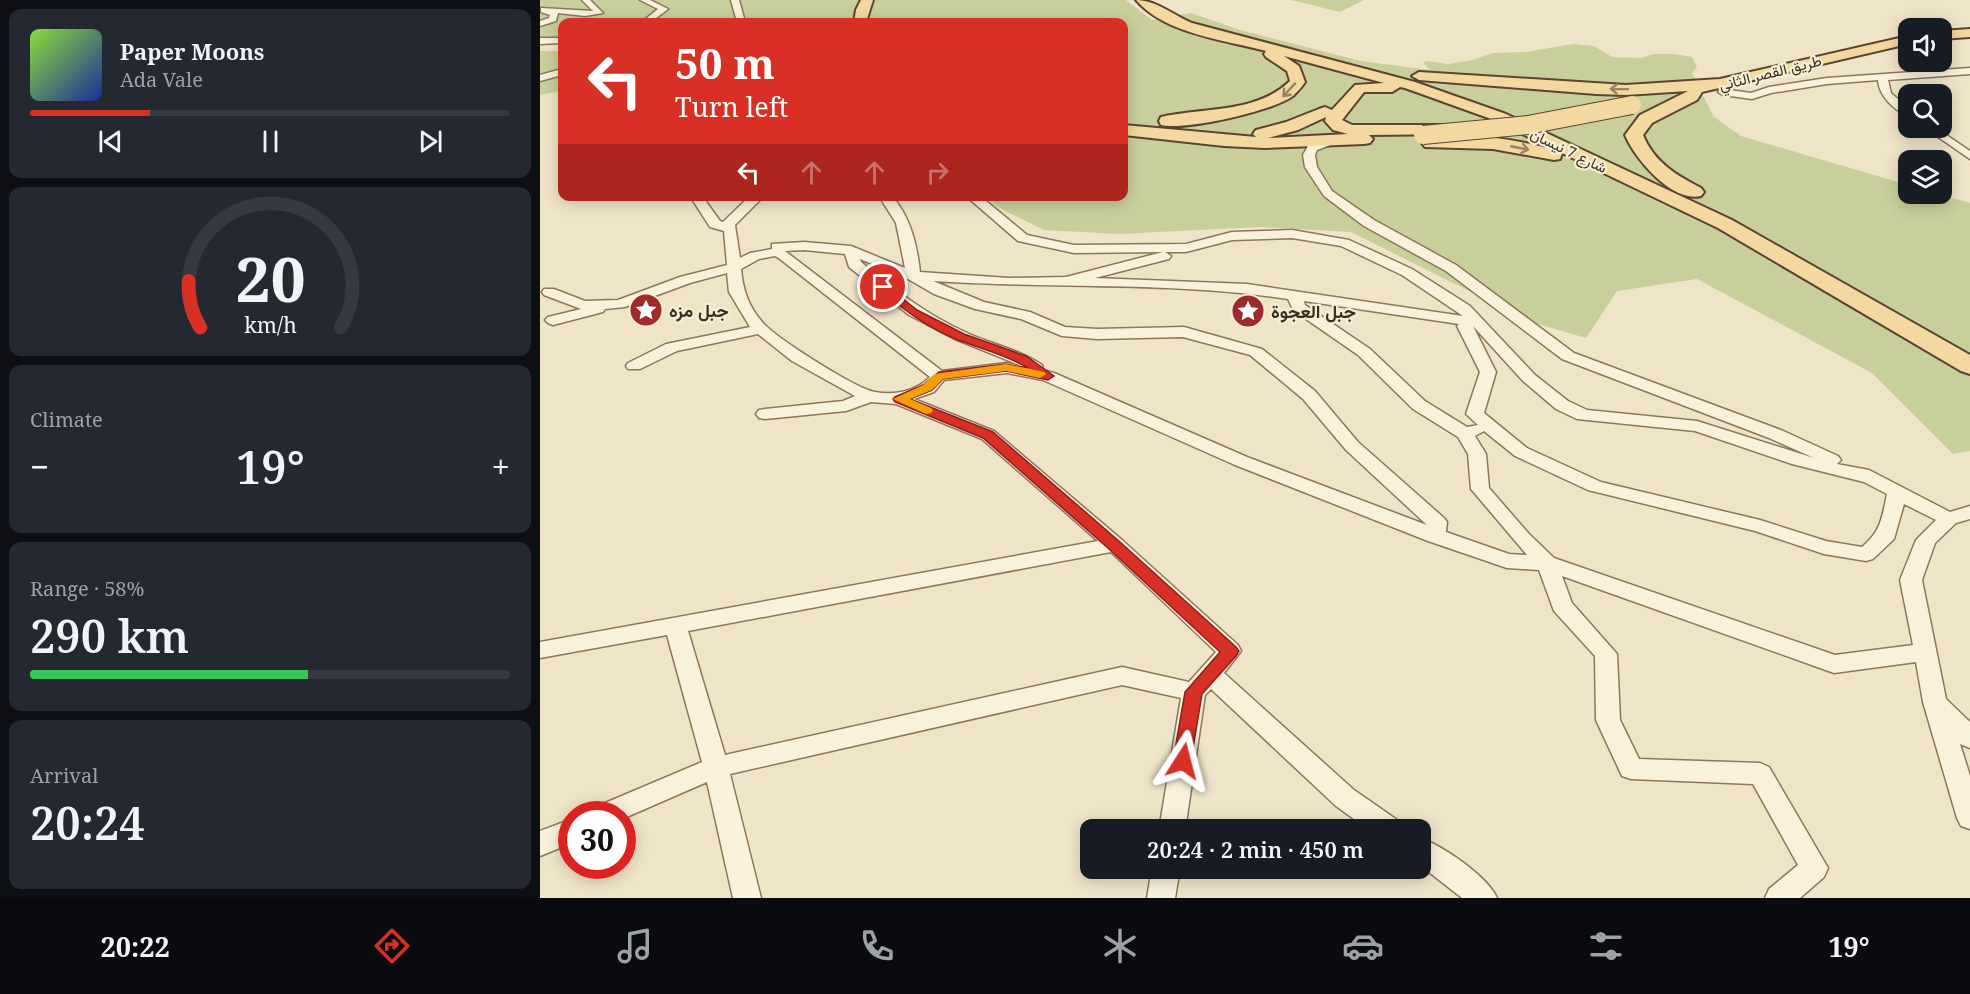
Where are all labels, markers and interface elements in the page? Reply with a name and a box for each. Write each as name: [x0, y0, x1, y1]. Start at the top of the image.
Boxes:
map controls: [1898, 18, 1952, 204]
button: sound: [1898, 18, 1952, 72]
text: 50 m: [675, 34, 775, 91]
text: Paper Moons: [120, 36, 264, 66]
icon: left: [576, 42, 654, 120]
street label: طريق القصر الثاني: [1717, 50, 1825, 98]
text: Ada Vale: [120, 66, 203, 93]
one-way arrow: [1282, 82, 1296, 97]
one-way arrow: [1610, 84, 1630, 95]
button: search: [1898, 84, 1952, 138]
text: Turn left: [675, 88, 788, 125]
street label: شارع 7 نيسان: [1527, 123, 1611, 179]
icon: previous: [94, 125, 127, 158]
icon: pause: [254, 125, 287, 158]
icon: next: [414, 125, 447, 158]
one-way arrow: [1509, 143, 1529, 154]
button: layers: [1898, 150, 1952, 204]
icon: left: [732, 156, 765, 189]
icon: ahead: [795, 156, 828, 189]
icon: ahead: [858, 156, 891, 189]
icon: right: [921, 156, 954, 189]
text: 20: [235, 235, 305, 320]
pin: [857, 261, 908, 312]
icon: arrive: [866, 270, 899, 303]
place icon: جبل مزه: [628, 292, 664, 328]
place icon: جبل العجوة: [1230, 293, 1266, 329]
place label: جبل مزه: [669, 298, 729, 322]
place label: جبل العجوة: [1271, 299, 1356, 323]
text: km/h: [244, 311, 297, 340]
text: Climate: [30, 406, 103, 433]
text: 19°: [236, 436, 305, 497]
text: −: [30, 444, 49, 489]
text: +: [492, 444, 510, 489]
text: Range · 58%: [30, 575, 144, 602]
text: 290 km: [30, 605, 189, 666]
position arrow: [1151, 729, 1215, 793]
text: Arrival: [30, 762, 98, 789]
text: 20:24: [30, 792, 145, 853]
speed limit sign: 30: [558, 801, 636, 879]
text: 20:24 · 2 min · 450 m: [1147, 834, 1364, 864]
icon: directions: [371, 925, 413, 967]
icon: music: [614, 925, 656, 967]
icon: phone: [856, 925, 898, 967]
icon: climate: [1099, 925, 1141, 967]
icon: car: [1342, 925, 1384, 967]
icon: filters: [1585, 925, 1627, 967]
text: 20:22: [100, 928, 170, 965]
text: 19°: [1828, 928, 1869, 965]

